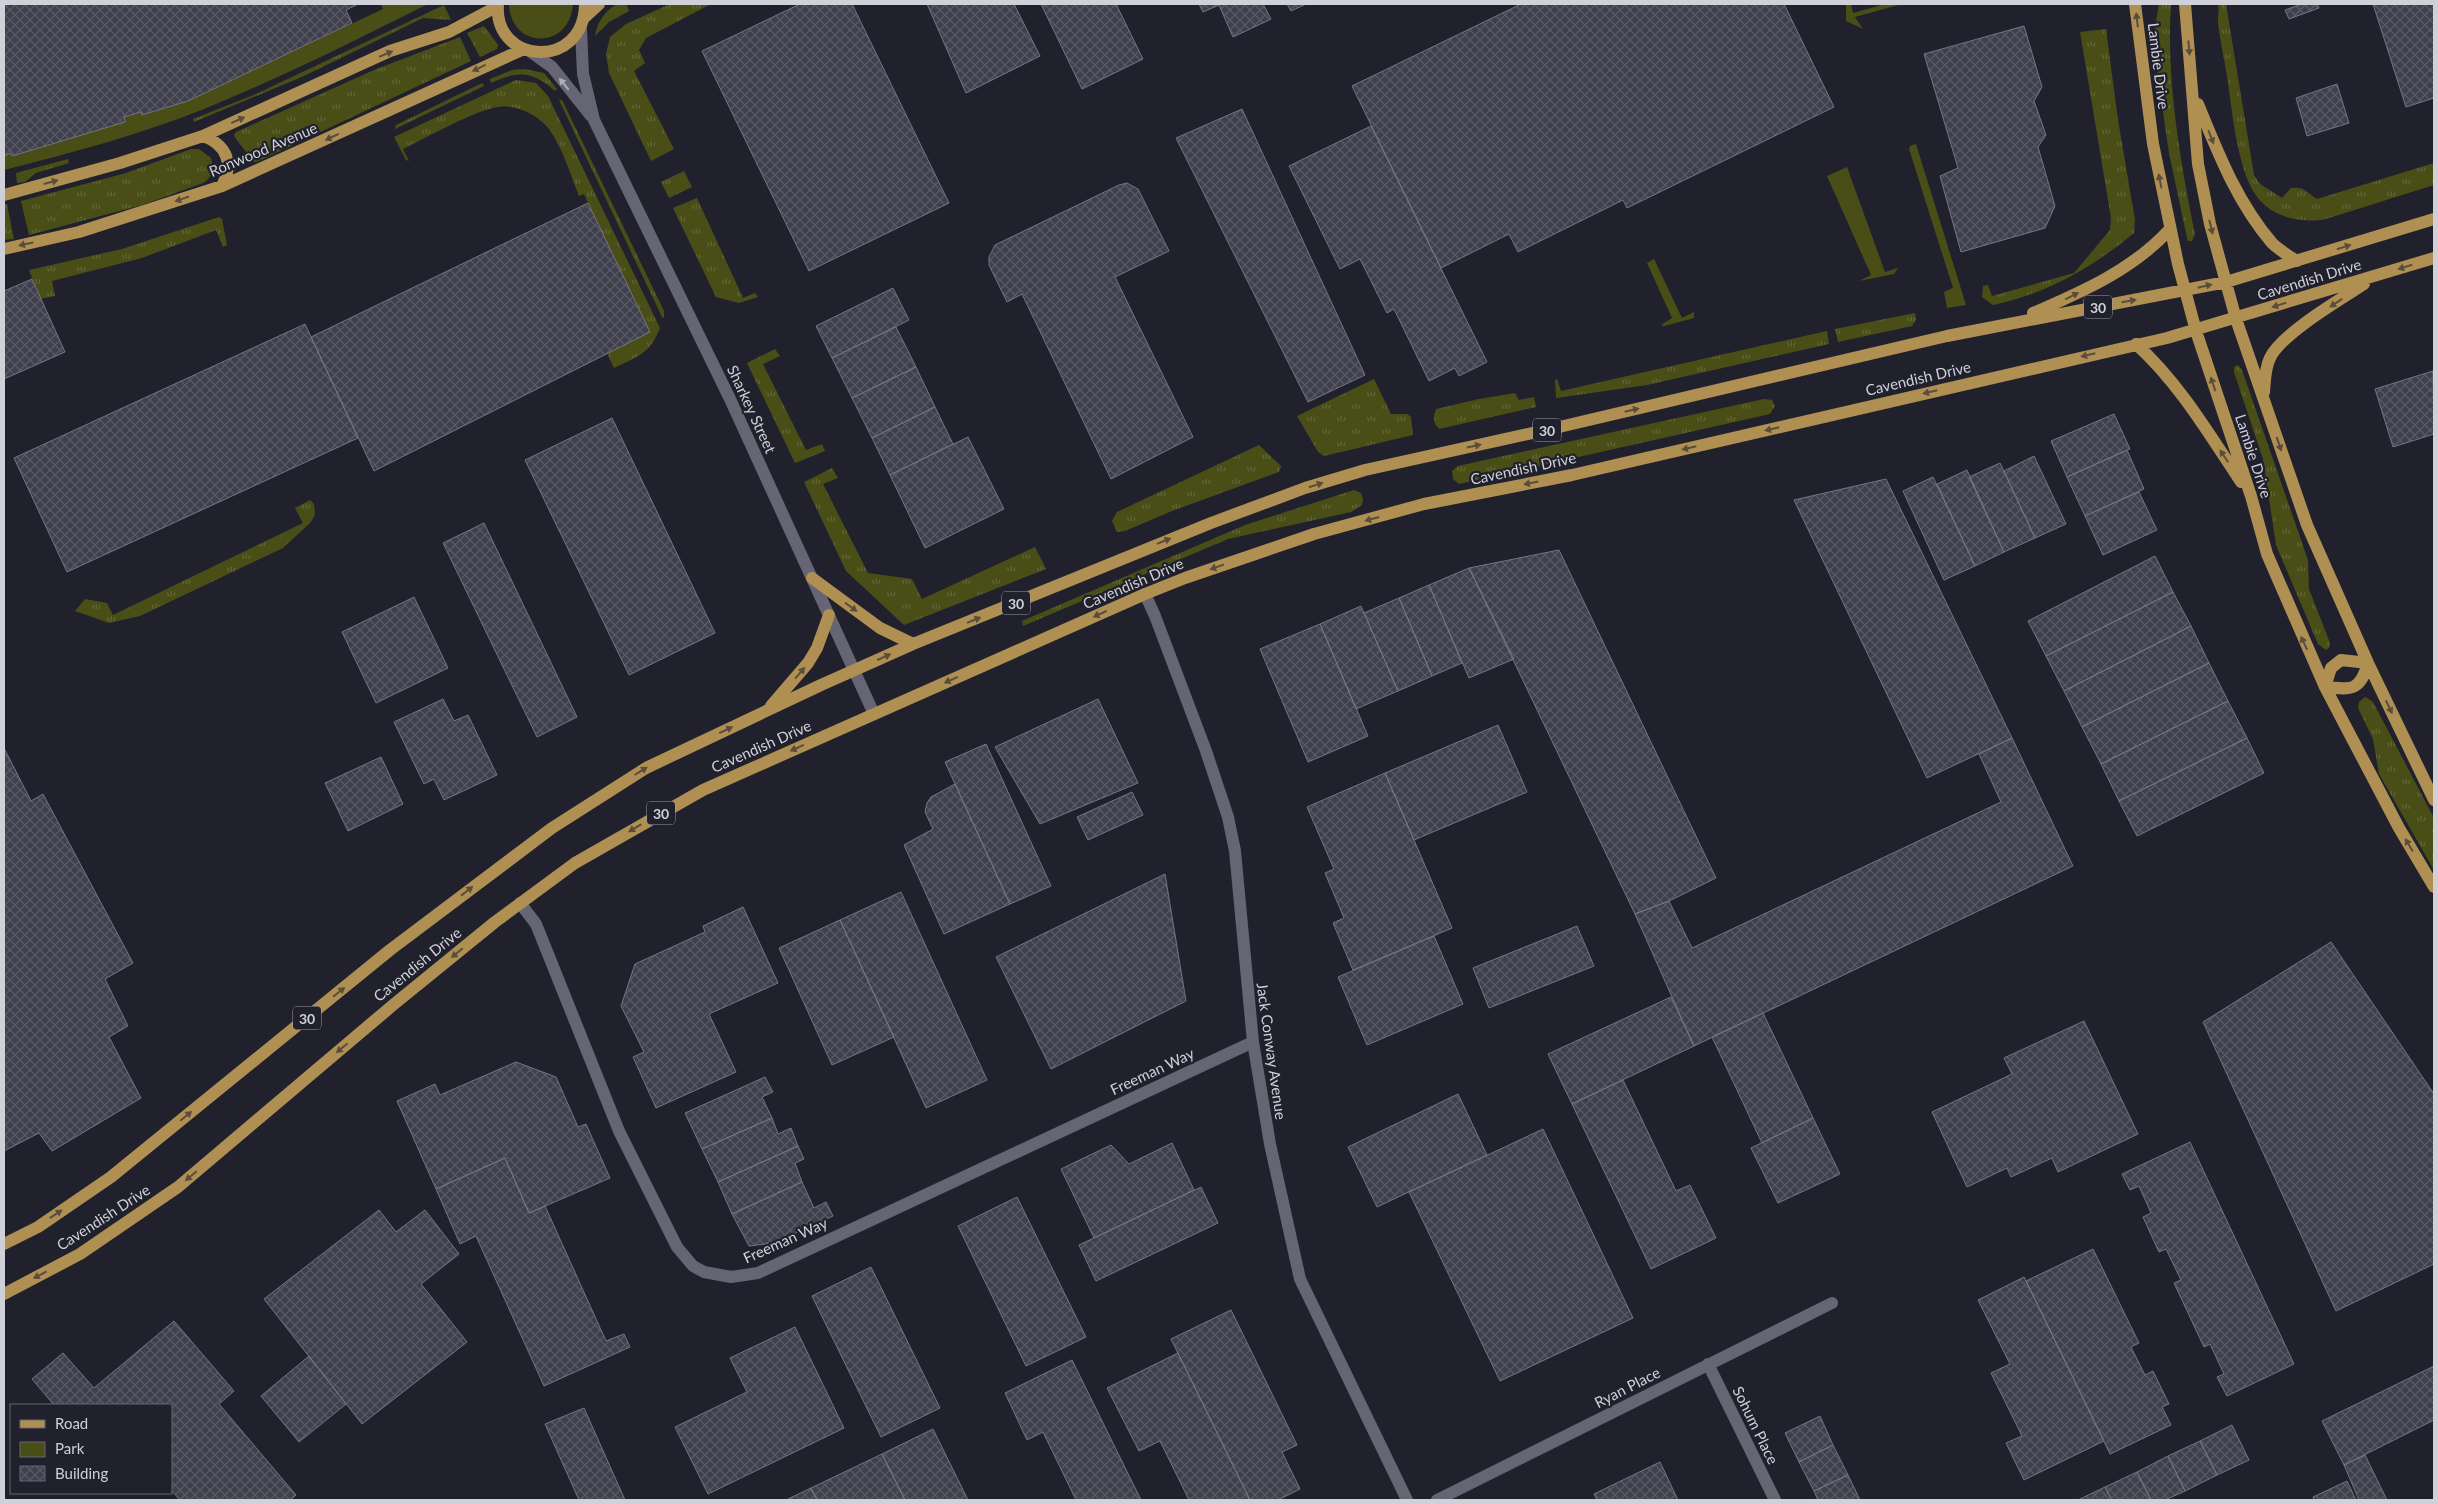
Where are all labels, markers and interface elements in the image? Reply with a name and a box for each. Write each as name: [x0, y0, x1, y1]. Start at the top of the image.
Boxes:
one-way arrow: [2133, 12, 2141, 28]
street label: Lambie Drive: [2145, 22, 2173, 110]
one-way arrow: [2186, 40, 2194, 56]
one-way arrow: [379, 49, 393, 57]
one-way arrow: [472, 64, 486, 72]
one-way arrow: [559, 78, 570, 91]
one-way arrow: [231, 116, 245, 124]
street label: Ronwood Avenue: [206, 118, 320, 180]
one-way arrow: [2208, 130, 2216, 144]
one-way arrow: [325, 133, 339, 141]
one-way arrow: [2156, 172, 2164, 188]
one-way arrow: [43, 178, 58, 186]
one-way arrow: [174, 195, 189, 203]
one-way arrow: [2207, 219, 2215, 234]
one-way arrow: [19, 240, 34, 248]
one-way arrow: [2336, 243, 2351, 251]
street label: Cavendish Drive: [2255, 255, 2363, 303]
one-way arrow: [2398, 264, 2413, 271]
one-way arrow: [2198, 282, 2214, 290]
one-way arrow: [2065, 292, 2080, 300]
road number: 30: [2084, 296, 2112, 318]
one-way arrow: [2121, 297, 2137, 305]
one-way arrow: [2329, 298, 2342, 308]
one-way arrow: [2272, 302, 2287, 310]
one-way arrow: [2081, 351, 2096, 359]
street label: Cavendish Drive: [1864, 357, 1973, 399]
street label: Sharkey Street: [724, 362, 780, 456]
one-way arrow: [2209, 376, 2216, 391]
one-way arrow: [1922, 388, 1937, 396]
one-way arrow: [1625, 406, 1640, 414]
street label: Lambie Drive: [2232, 412, 2276, 500]
road number: 30: [1533, 418, 1561, 442]
one-way arrow: [1764, 425, 1779, 433]
one-way arrow: [2276, 437, 2284, 452]
one-way arrow: [1466, 442, 1482, 450]
one-way arrow: [1682, 444, 1697, 452]
street label: Cavendish Drive: [1468, 448, 1578, 488]
one-way arrow: [2219, 449, 2229, 462]
one-way arrow: [1523, 479, 1538, 487]
one-way arrow: [1309, 481, 1324, 488]
one-way arrow: [1365, 515, 1380, 523]
one-way arrow: [1157, 537, 1171, 545]
street label: Cavendish Drive: [1080, 554, 1186, 612]
one-way arrow: [1210, 564, 1225, 571]
road number: 30: [1002, 592, 1030, 614]
one-way arrow: [844, 602, 858, 612]
one-way arrow: [1093, 611, 1107, 619]
one-way arrow: [967, 615, 981, 623]
one-way arrow: [2300, 636, 2308, 650]
one-way arrow: [877, 653, 891, 661]
one-way arrow: [794, 666, 805, 679]
one-way arrow: [944, 676, 958, 684]
one-way arrow: [2385, 700, 2393, 714]
street label: Cavendish Drive: [708, 716, 814, 776]
one-way arrow: [719, 725, 733, 733]
one-way arrow: [790, 745, 804, 753]
one-way arrow: [634, 767, 648, 776]
road number: 30: [647, 801, 675, 824]
one-way arrow: [629, 823, 642, 832]
one-way arrow: [2405, 839, 2414, 852]
one-way arrow: [460, 886, 474, 896]
street label: Cavendish Drive: [370, 923, 465, 1005]
one-way arrow: [451, 948, 464, 959]
street label: Jack Conway Avenue: [1253, 981, 1291, 1121]
one-way arrow: [333, 986, 346, 997]
road number: 30: [293, 1006, 321, 1030]
one-way arrow: [335, 1043, 348, 1054]
street label: Freeman Way: [1107, 1044, 1197, 1098]
one-way arrow: [179, 1111, 192, 1122]
one-way arrow: [185, 1171, 198, 1182]
street label: Cavendish Drive: [53, 1180, 153, 1254]
one-way arrow: [50, 1209, 63, 1219]
street label: Freeman Way: [740, 1213, 830, 1267]
one-way arrow: [32, 1271, 47, 1279]
street label: Ryan Place: [1591, 1363, 1663, 1411]
street label: Sohum Place: [1729, 1383, 1783, 1467]
legend: [10, 1404, 172, 1494]
text: Road: [55, 1414, 88, 1432]
text: Park: [55, 1439, 85, 1457]
text: Building: [55, 1464, 108, 1482]

